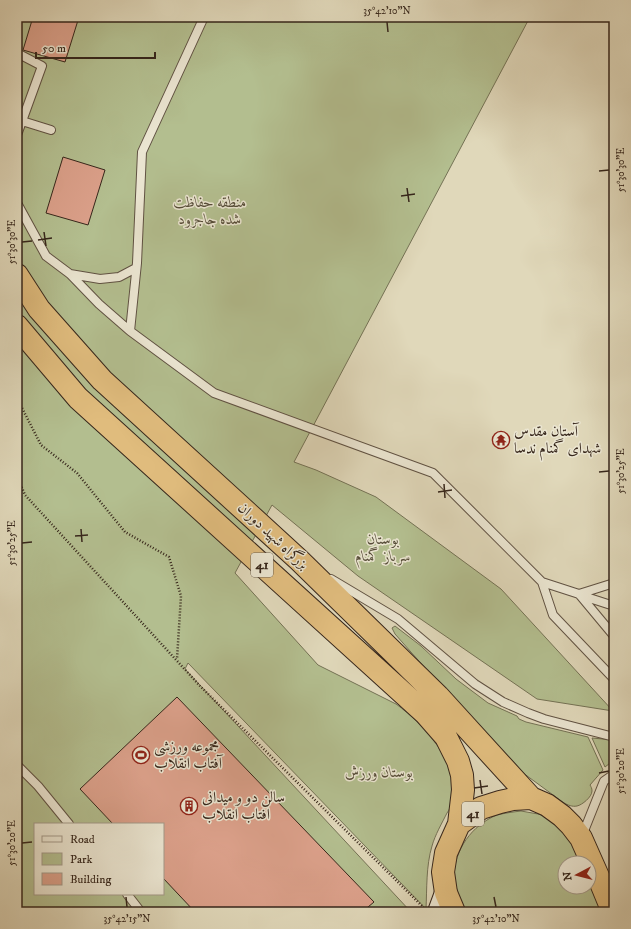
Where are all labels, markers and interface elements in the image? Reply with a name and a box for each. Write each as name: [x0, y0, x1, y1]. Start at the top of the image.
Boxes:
text: 35°42'10"N: [363, 5, 411, 17]
scale bar: [36, 34, 155, 60]
text: 50 m: [42, 41, 66, 56]
text: 51°30'30"E: [615, 148, 627, 192]
park label: منطقه حفاظت شده جاجرود: [173, 193, 247, 229]
text: 51°30'30"E: [6, 220, 18, 264]
place label: آستان مقدس شهدای گمنام ندسا: [514, 422, 601, 461]
temple icon: آستان مقدس شهدای گمنام ندسا: [491, 430, 511, 450]
text: 51°30'25"E: [615, 448, 627, 494]
street label: بزرگراه شهید دوران: [234, 498, 313, 574]
text: 51°30'25"E: [6, 520, 18, 566]
park label: بوستان سرباز گمنام: [355, 530, 411, 569]
road number: 41: [251, 553, 273, 577]
place label: مجموعه ورزشی آفتاب انقلاب: [154, 737, 224, 773]
sports icon: مجموعه ورزشی آفتاب انقلاب: [131, 745, 151, 765]
text: 51°30'20"E: [615, 748, 627, 794]
park label: بوستان ورزش: [345, 763, 413, 782]
place label: سالن دو و میدانی افتاب انقلاب: [202, 788, 285, 824]
building icon: سالن دو و میدانی افتاب انقلاب: [179, 796, 199, 816]
road number: 41: [462, 802, 484, 826]
text: 51°30'20"E: [6, 820, 18, 866]
legend: [34, 823, 164, 895]
text: Road: [70, 832, 95, 847]
text: Park: [70, 852, 92, 867]
north arrow: [557, 855, 597, 895]
text: N: [561, 871, 576, 881]
text: Building: [70, 872, 111, 887]
text: 35°42'15"N: [104, 913, 150, 925]
text: 35°42'10"N: [472, 913, 520, 925]

